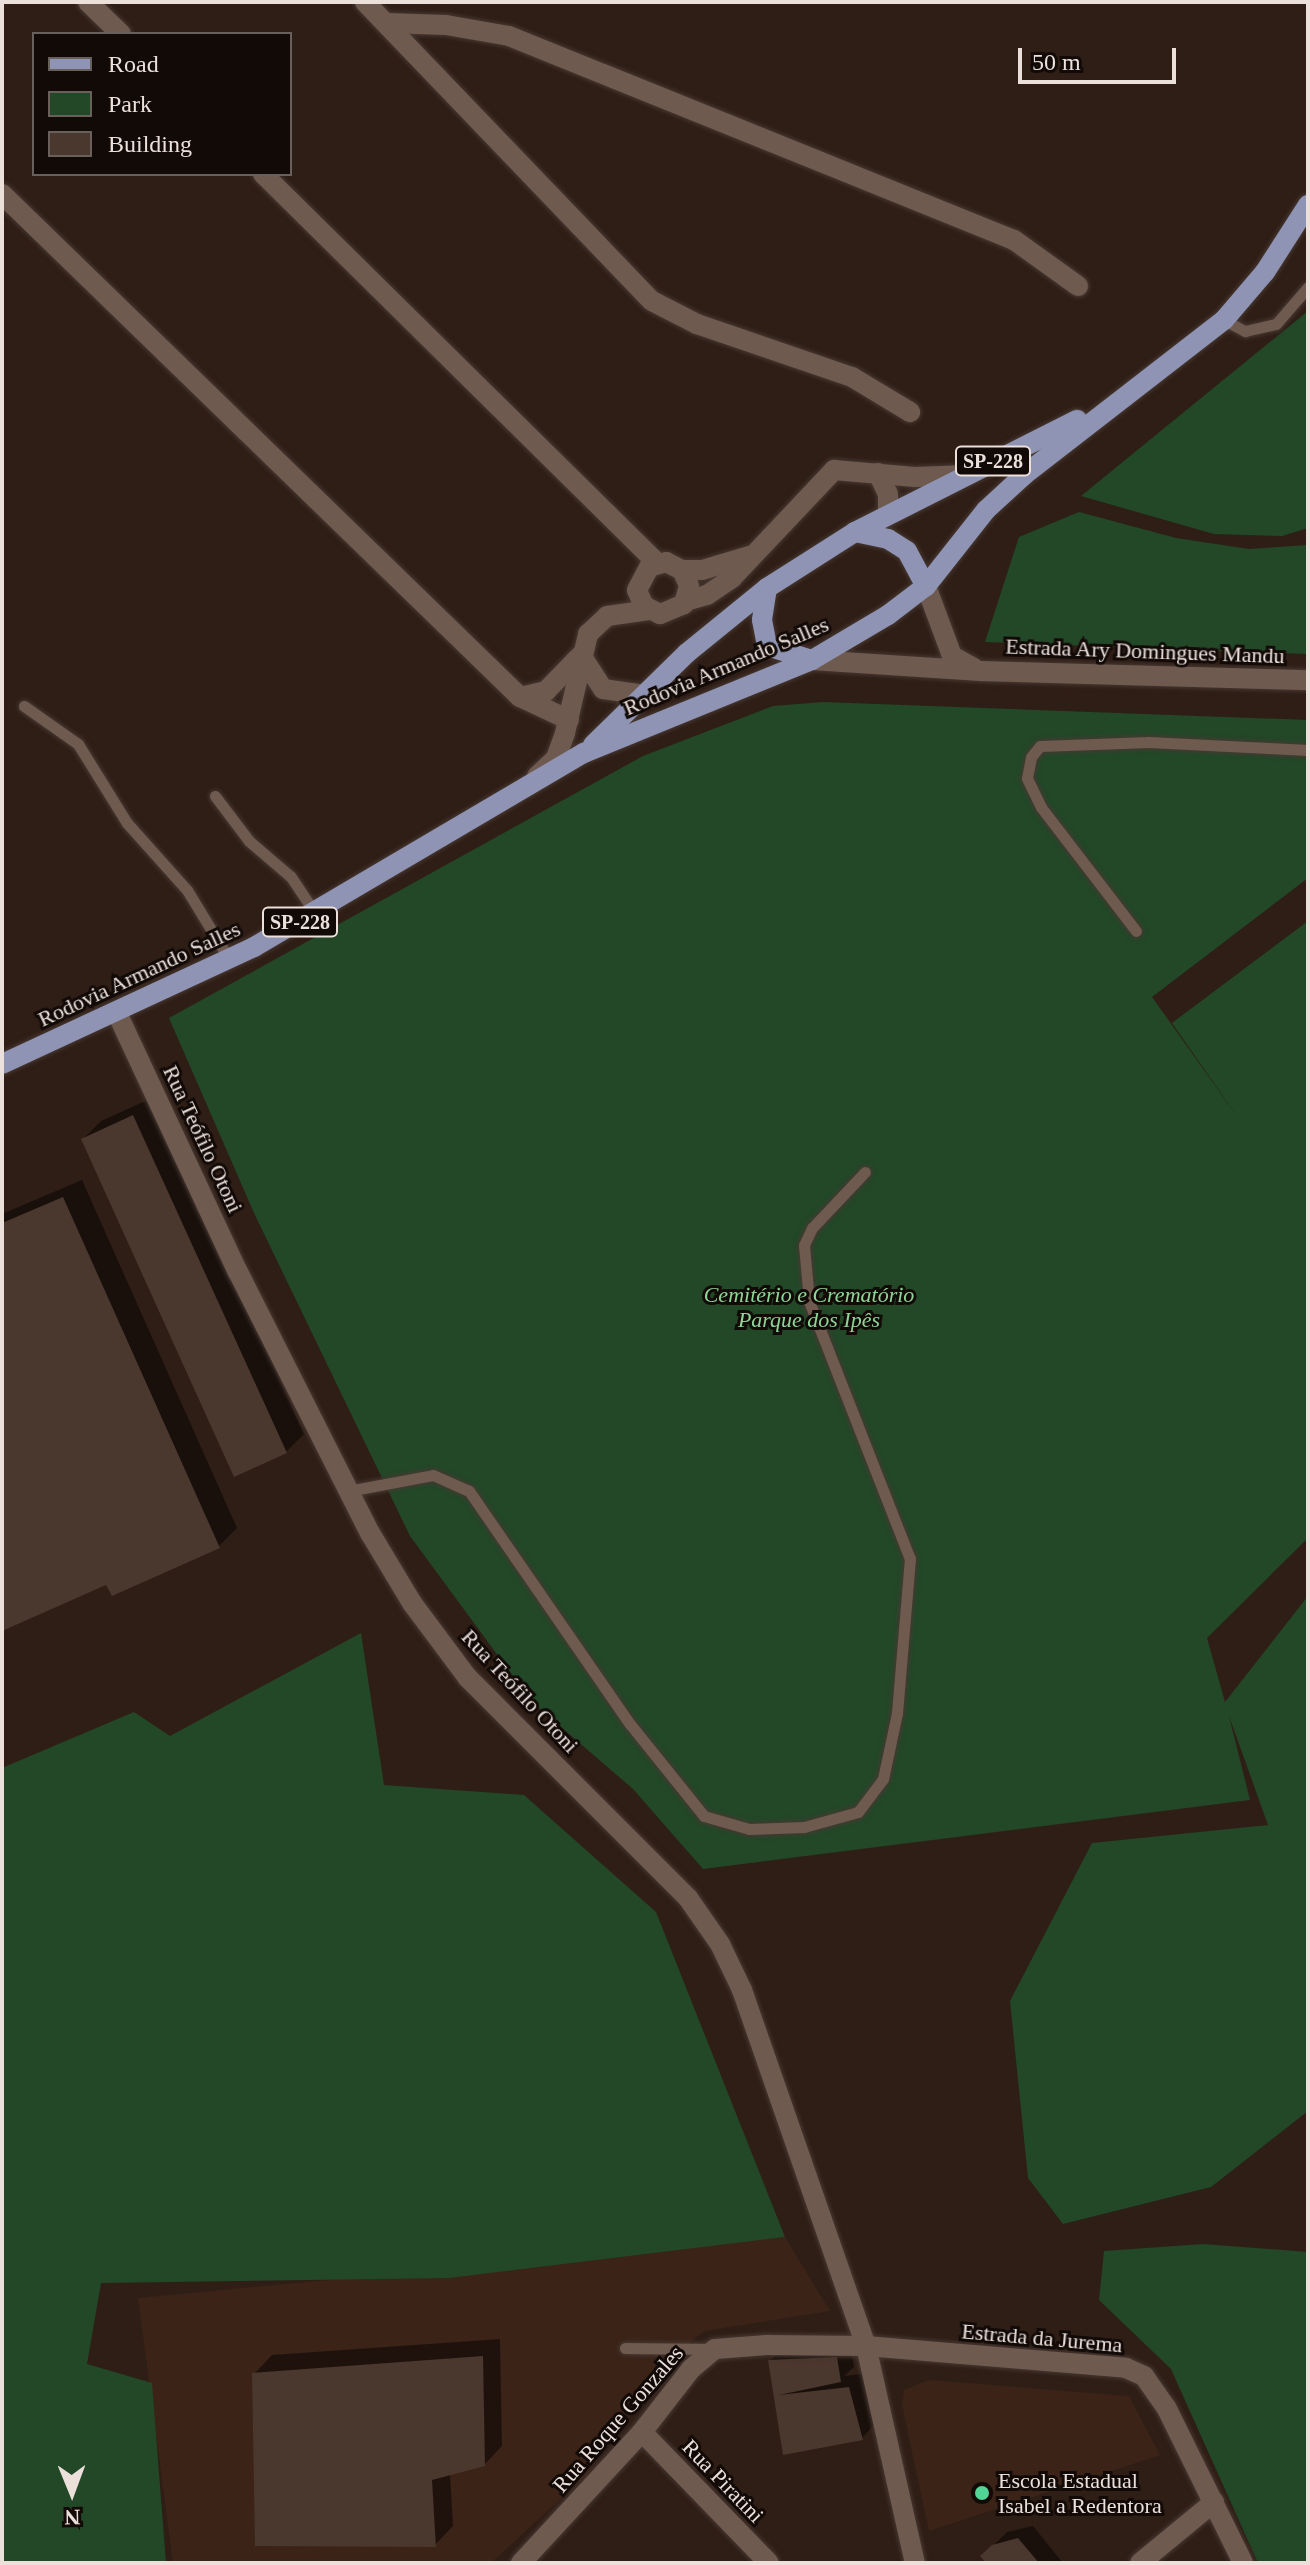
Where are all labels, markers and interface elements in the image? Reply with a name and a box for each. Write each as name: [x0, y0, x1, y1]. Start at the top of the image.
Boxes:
legend: [32, 32, 292, 176]
scale bar: [1022, 32, 1180, 82]
text: 50 m: [1032, 49, 1081, 75]
text: Road: [108, 51, 159, 77]
text: Park: [108, 91, 152, 117]
text: Building: [108, 131, 192, 157]
road number: SP-228: [955, 445, 1031, 477]
street label: Rodovia Armando Salles: [619, 611, 833, 721]
street label: Estrada Ary Domingues Mandu: [1004, 633, 1286, 669]
road number: SP-228: [262, 906, 338, 938]
street label: Rodovia Armando Salles: [33, 915, 245, 1033]
street label: Rua Teófilo Otoni: [157, 1061, 249, 1217]
park label: Cemitério e Crematório Parque dos Ipês: [704, 1281, 914, 1332]
street label: Rua Teófilo Otoni: [456, 1624, 584, 1758]
street label: Estrada da Jurema: [961, 2318, 1123, 2358]
street label: Rua Roque Gonzales: [547, 2340, 689, 2498]
street label: Rua Piratini: [677, 2434, 769, 2528]
north arrow: [32, 2453, 112, 2533]
place label: Escola Estadual Isabel a Redentora: [998, 2467, 1162, 2518]
marker: Escola Estadual Isabel a Redentora: [973, 2484, 991, 2502]
text: N: [64, 2505, 81, 2530]

